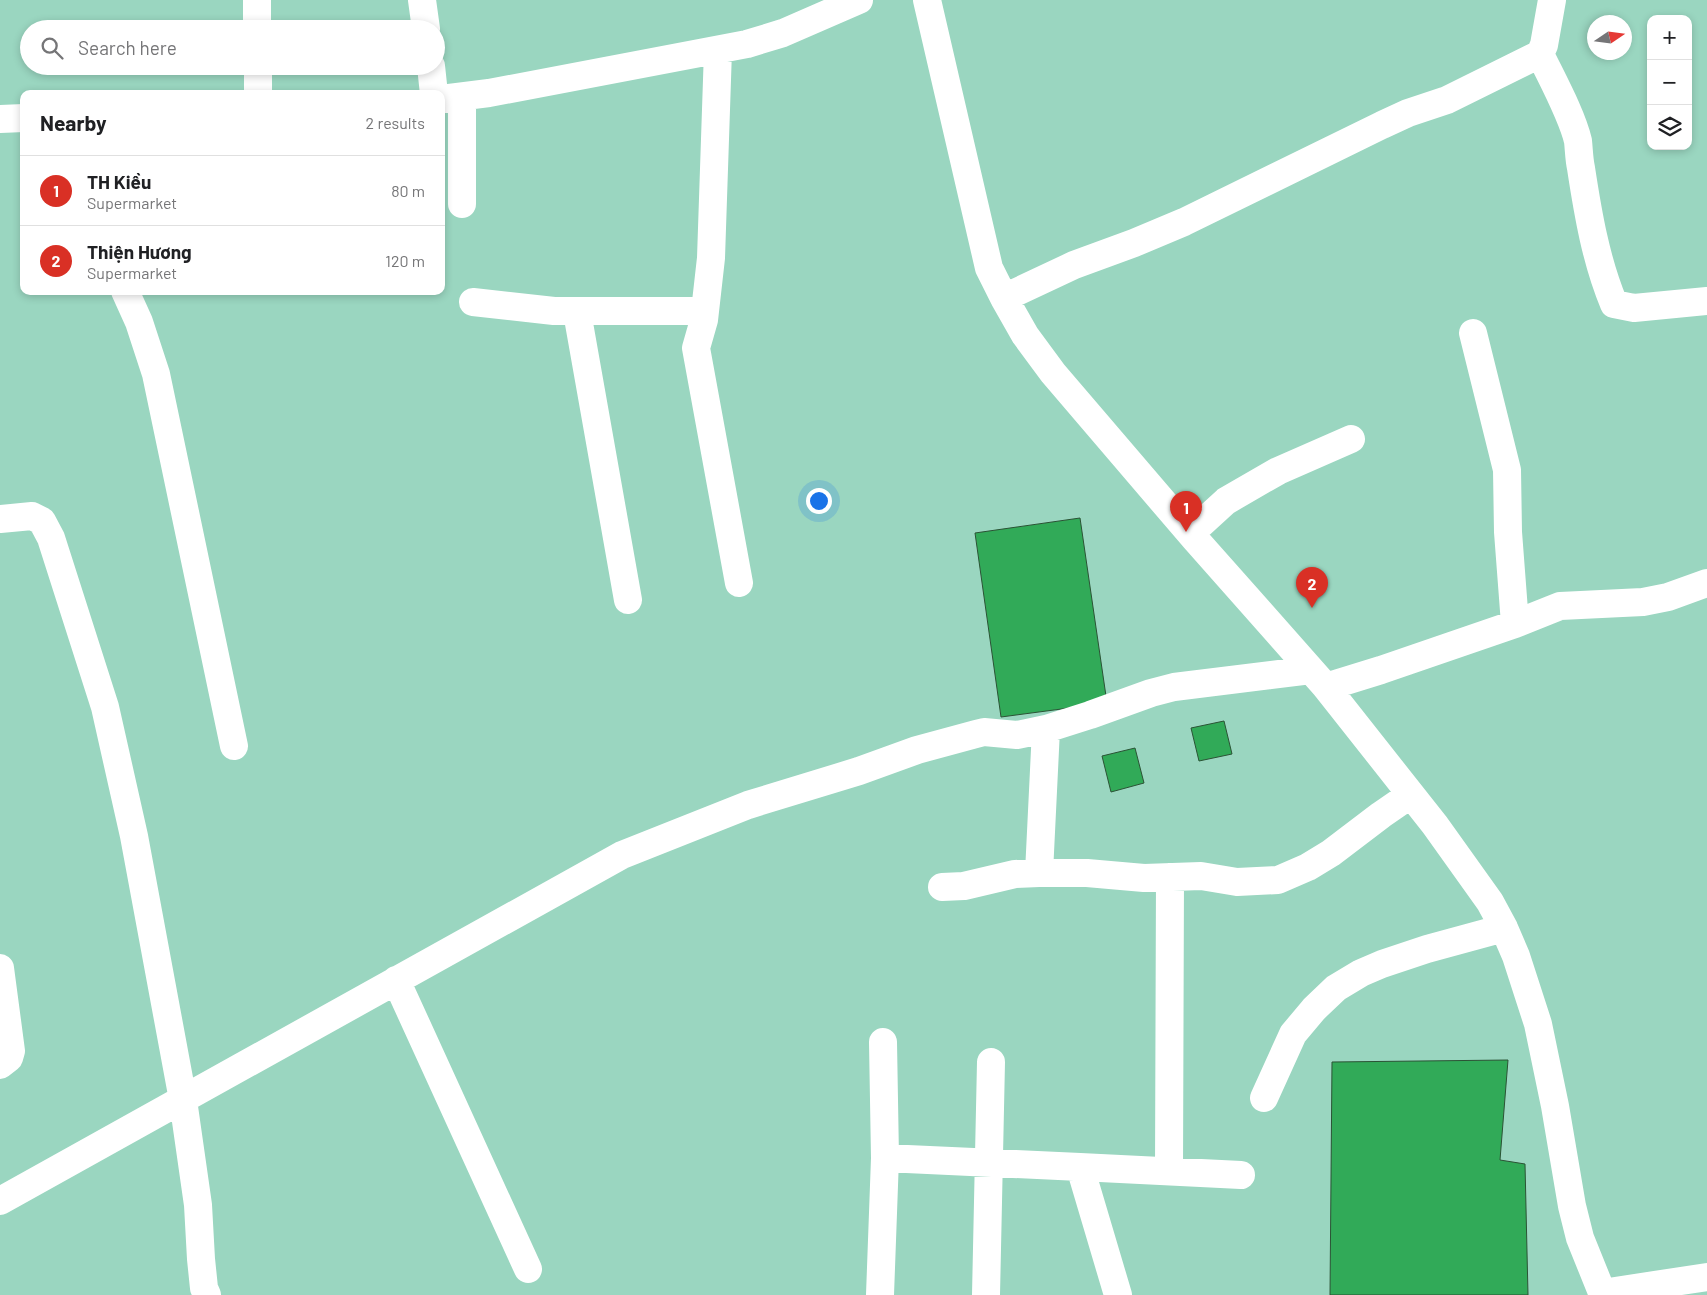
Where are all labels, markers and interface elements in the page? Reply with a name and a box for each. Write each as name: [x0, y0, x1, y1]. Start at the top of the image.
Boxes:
north arrow: [1587, 15, 1632, 60]
map controls: [1647, 15, 1692, 150]
button: +: [1647, 15, 1692, 60]
search box: [20, 20, 445, 75]
icon: search: [38, 34, 66, 62]
text: Search here: [78, 36, 177, 59]
button: −: [1647, 60, 1692, 105]
button: layers: [1647, 105, 1692, 150]
text: Nearby: [40, 110, 106, 135]
text: 2 results: [366, 113, 425, 132]
text: TH Kiều: [87, 170, 151, 193]
text: 1: [53, 181, 59, 200]
text: 80 m: [391, 181, 425, 200]
text: Supermarket: [87, 193, 177, 212]
text: Thiện Hương: [87, 240, 192, 263]
text: 2: [52, 251, 60, 270]
text: 120 m: [385, 251, 425, 270]
text: Supermarket: [87, 263, 177, 282]
your location: [806, 488, 832, 514]
pin: 1: [1170, 491, 1202, 532]
pin: 2: [1296, 567, 1328, 608]

